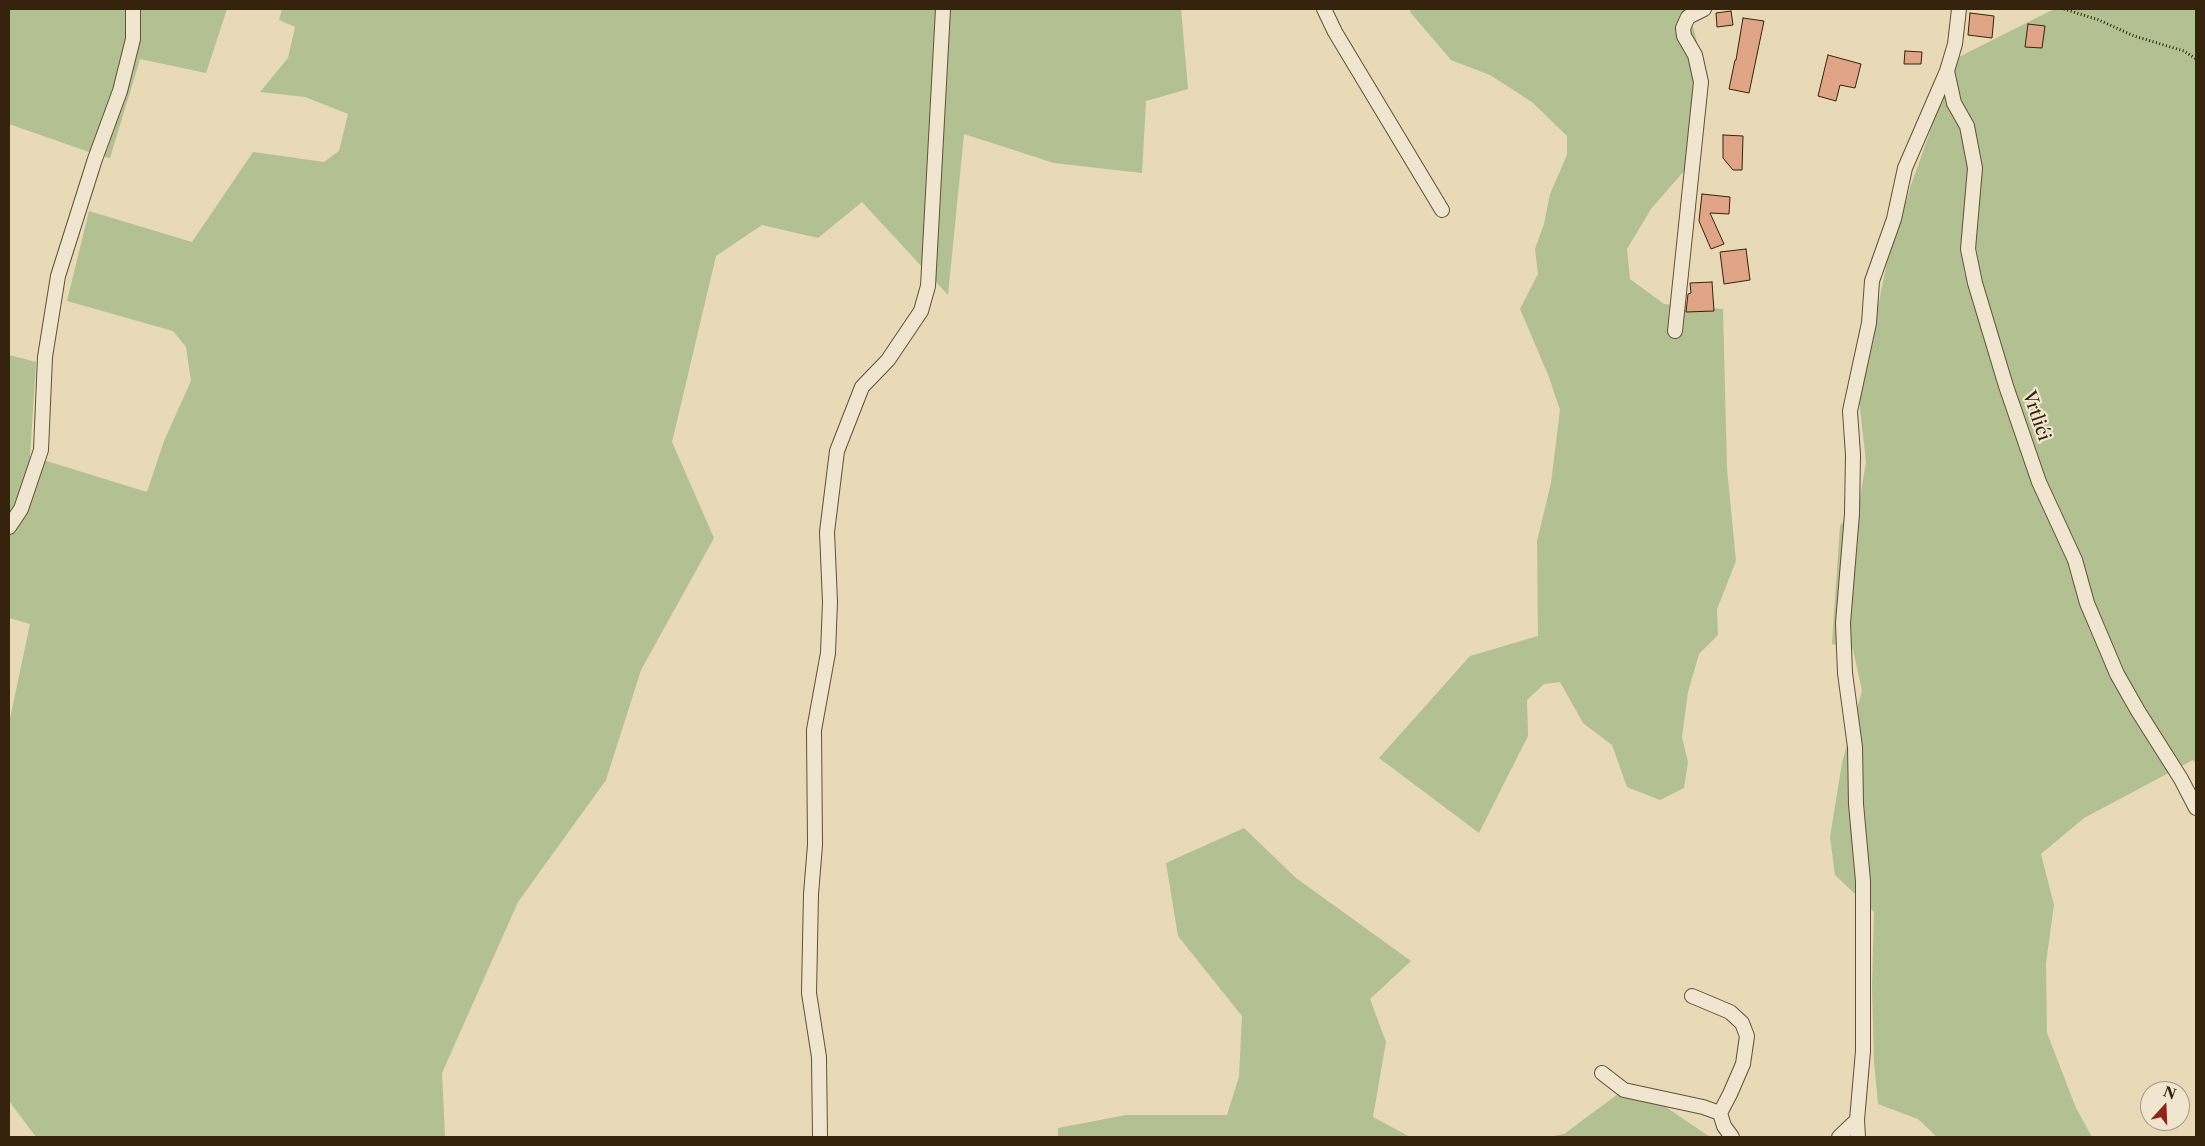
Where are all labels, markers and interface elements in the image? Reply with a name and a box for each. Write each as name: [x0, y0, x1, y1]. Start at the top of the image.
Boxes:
street label: Vrtlići: [2017, 388, 2055, 444]
north arrow: [2140, 1081, 2190, 1131]
text: N: [2161, 1082, 2179, 1103]

